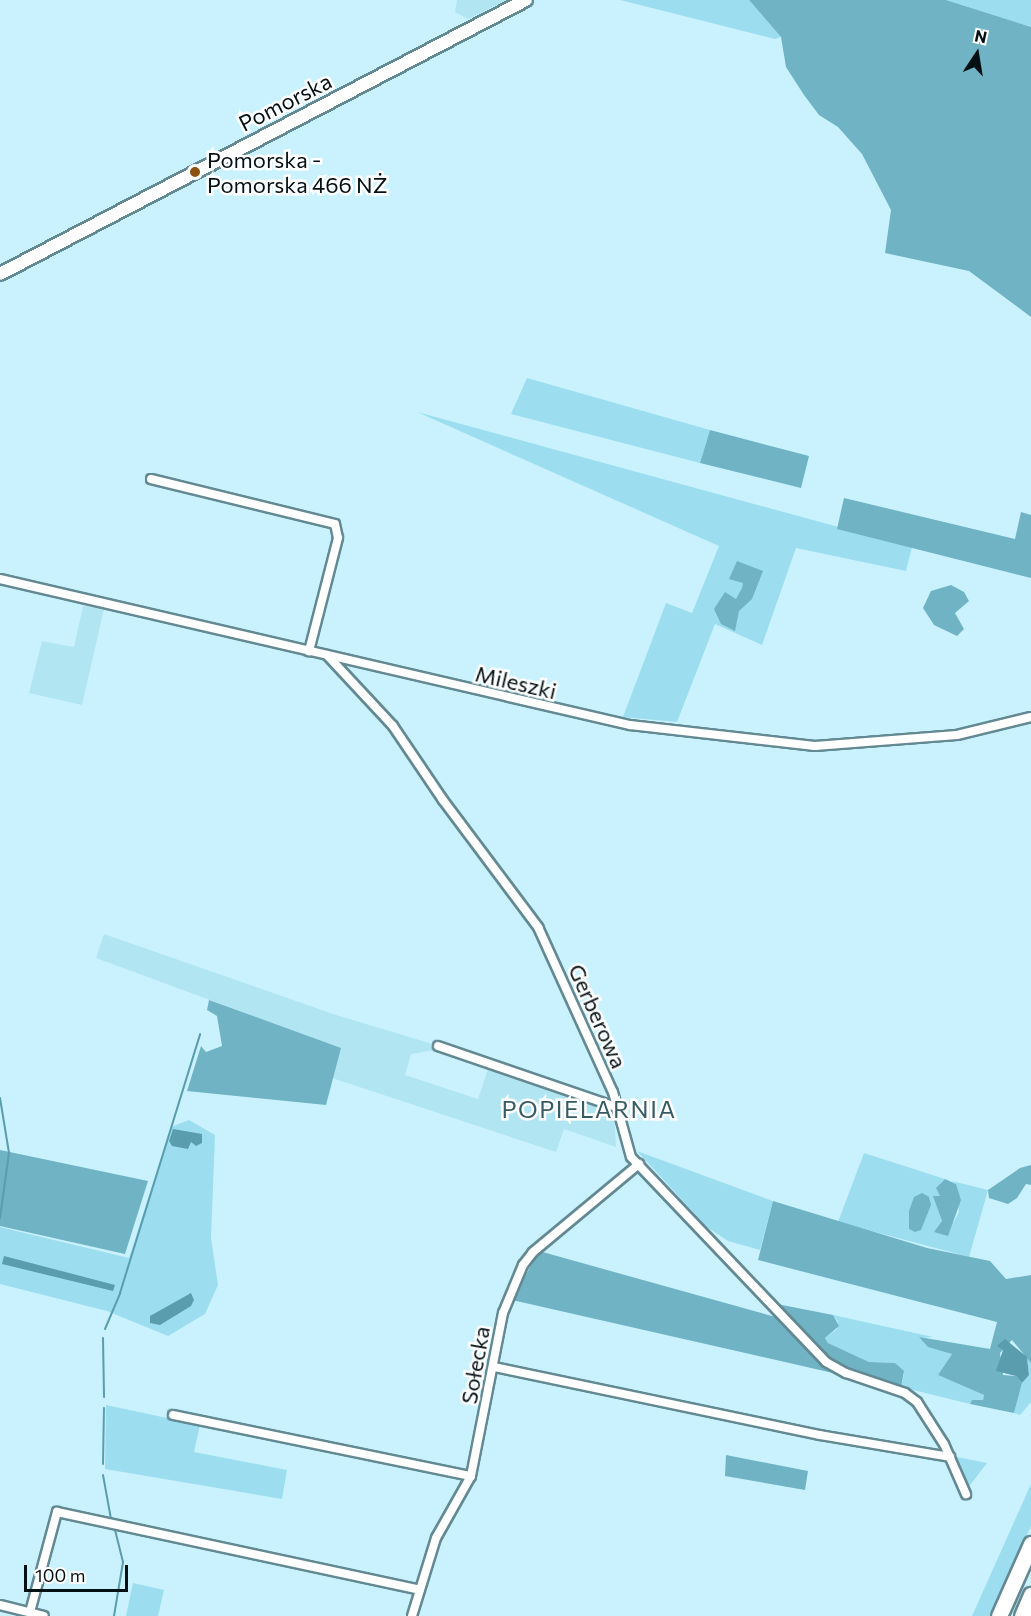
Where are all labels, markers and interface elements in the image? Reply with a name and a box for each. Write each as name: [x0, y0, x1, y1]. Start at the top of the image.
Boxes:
north arrow: [947, 24, 1007, 84]
text: N: [973, 25, 989, 46]
street label: Pomorska: [234, 67, 336, 137]
place label: Pomorska - Pomorska 466 NŻ: [207, 146, 387, 198]
marker: Pomorska - Pomorska 466 NŻ: [188, 165, 202, 179]
street label: Mileszki: [473, 660, 559, 704]
street label: Gerberowa: [563, 960, 633, 1072]
district label: POPIELARNIA: [502, 1095, 676, 1123]
street label: Sołecka: [455, 1324, 495, 1406]
scale bar: [27, 1553, 130, 1591]
text: 100 m: [35, 1564, 85, 1586]

